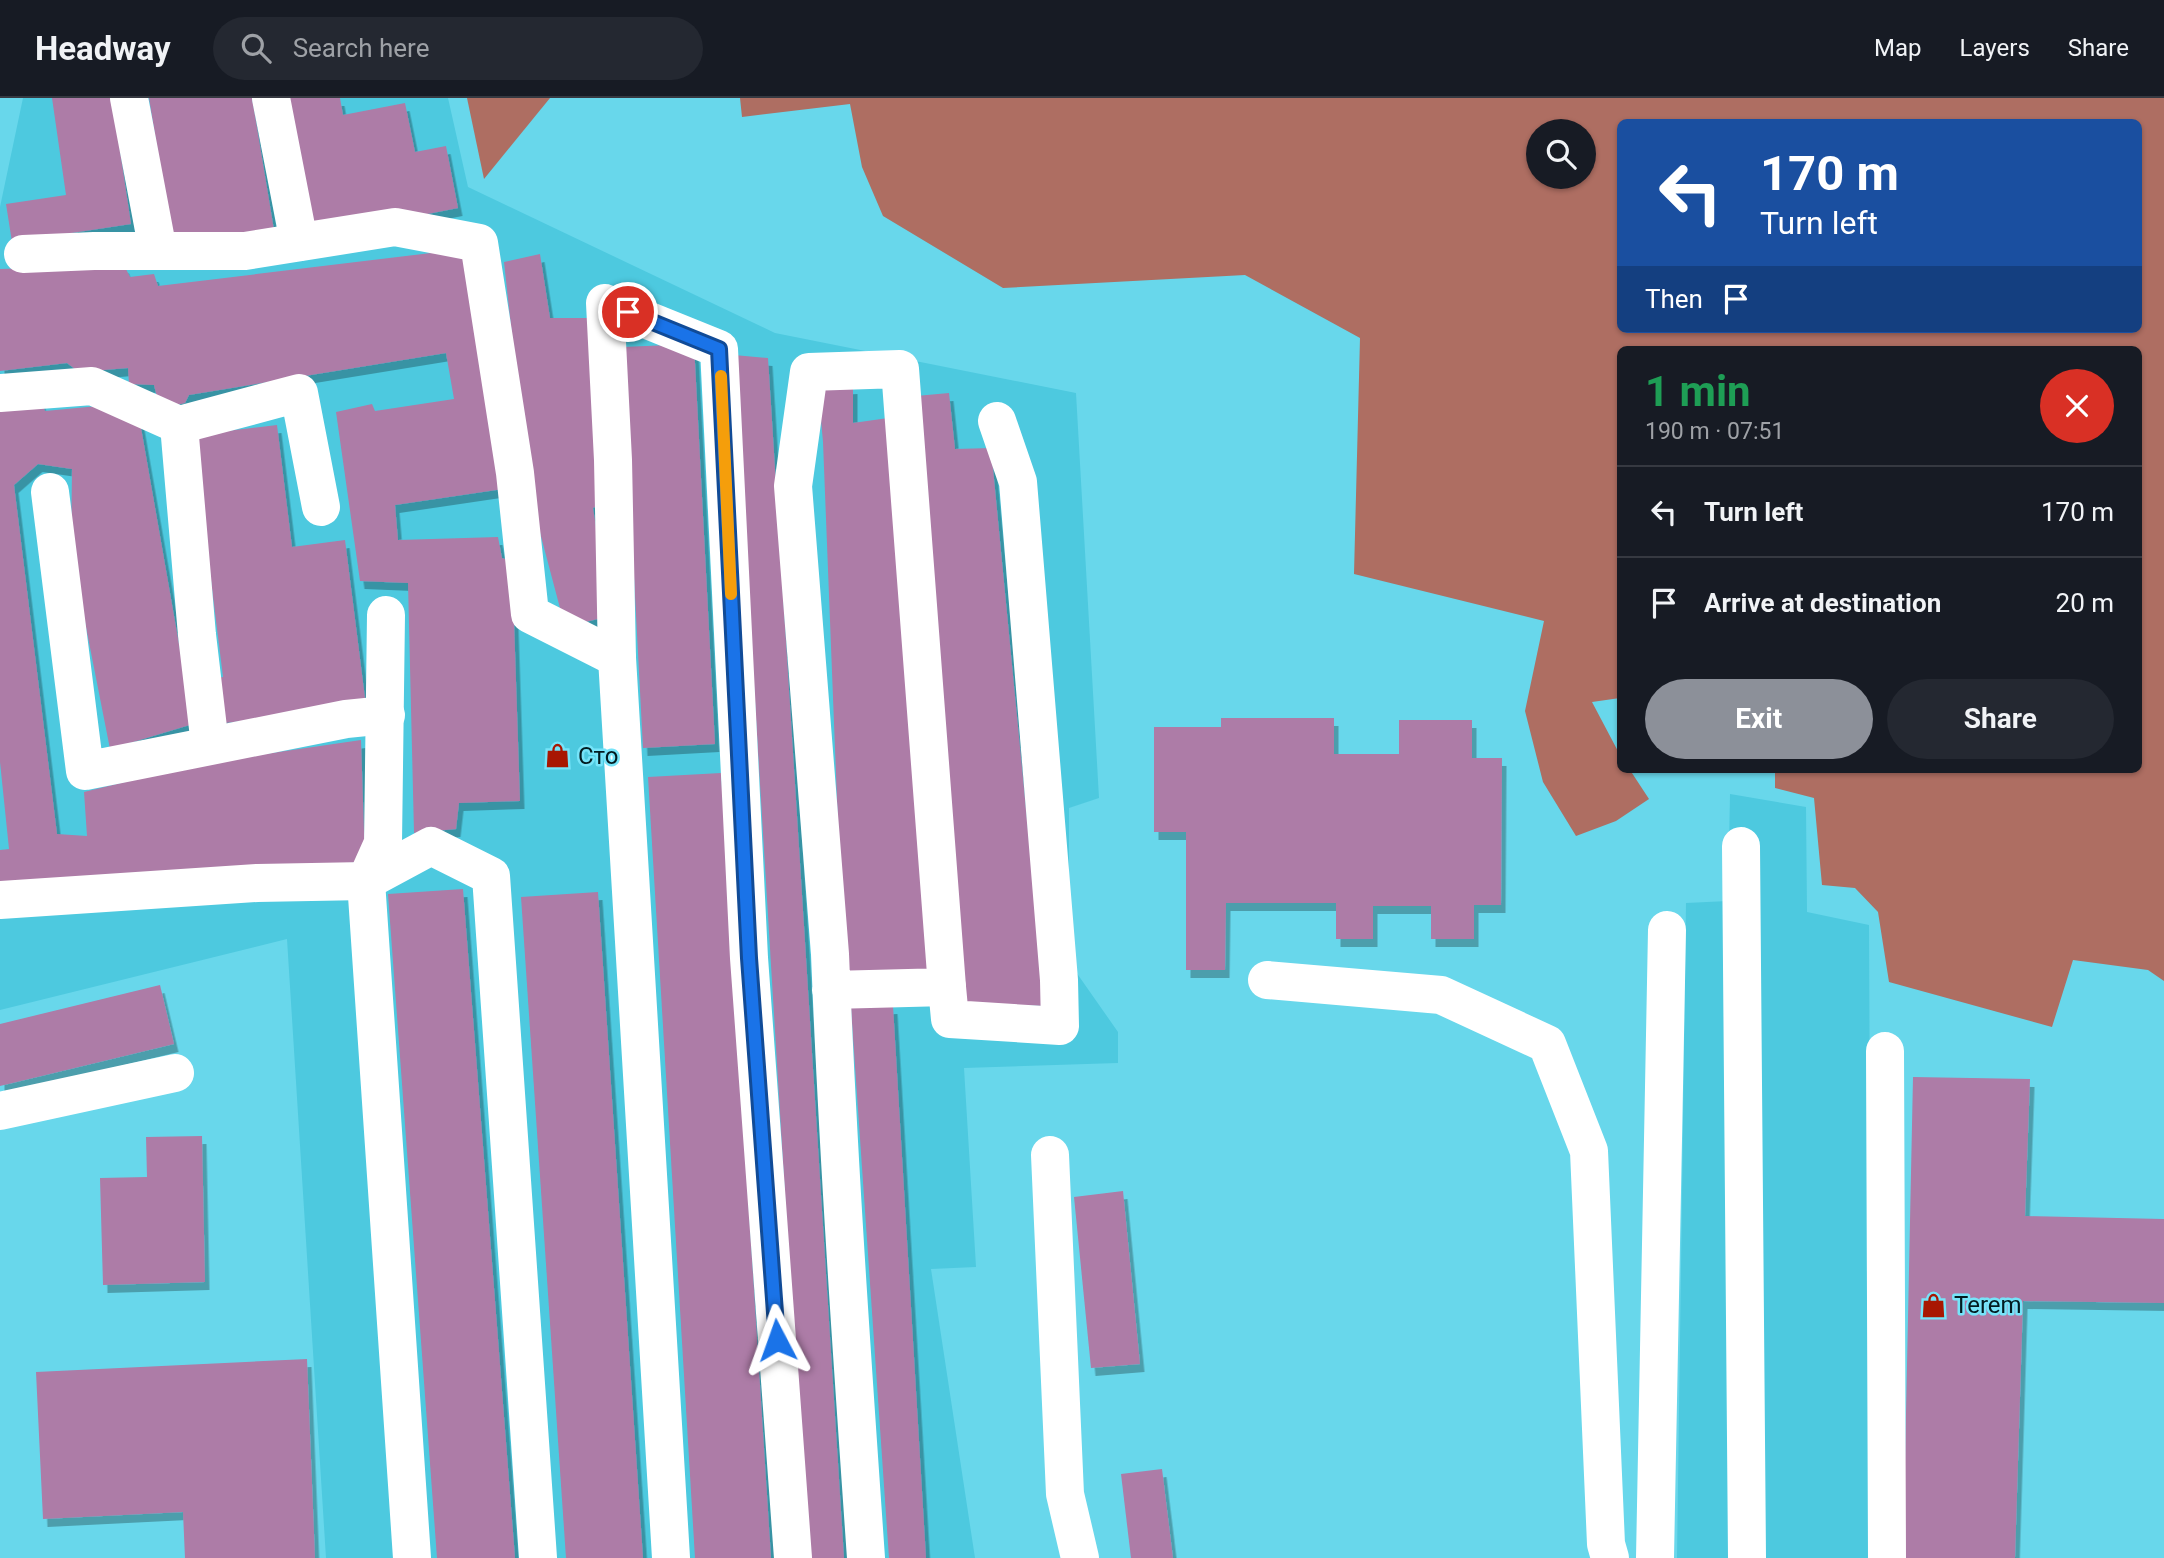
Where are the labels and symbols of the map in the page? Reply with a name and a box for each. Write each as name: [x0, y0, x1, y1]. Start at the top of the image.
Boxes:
pin: [598, 282, 658, 342]
shop icon: Сто: [544, 742, 572, 770]
place label: Сто: [578, 742, 618, 770]
shop icon: Terem: [1920, 1291, 1948, 1319]
place label: Terem: [1954, 1291, 2022, 1319]
position arrow: [740, 1303, 814, 1377]

